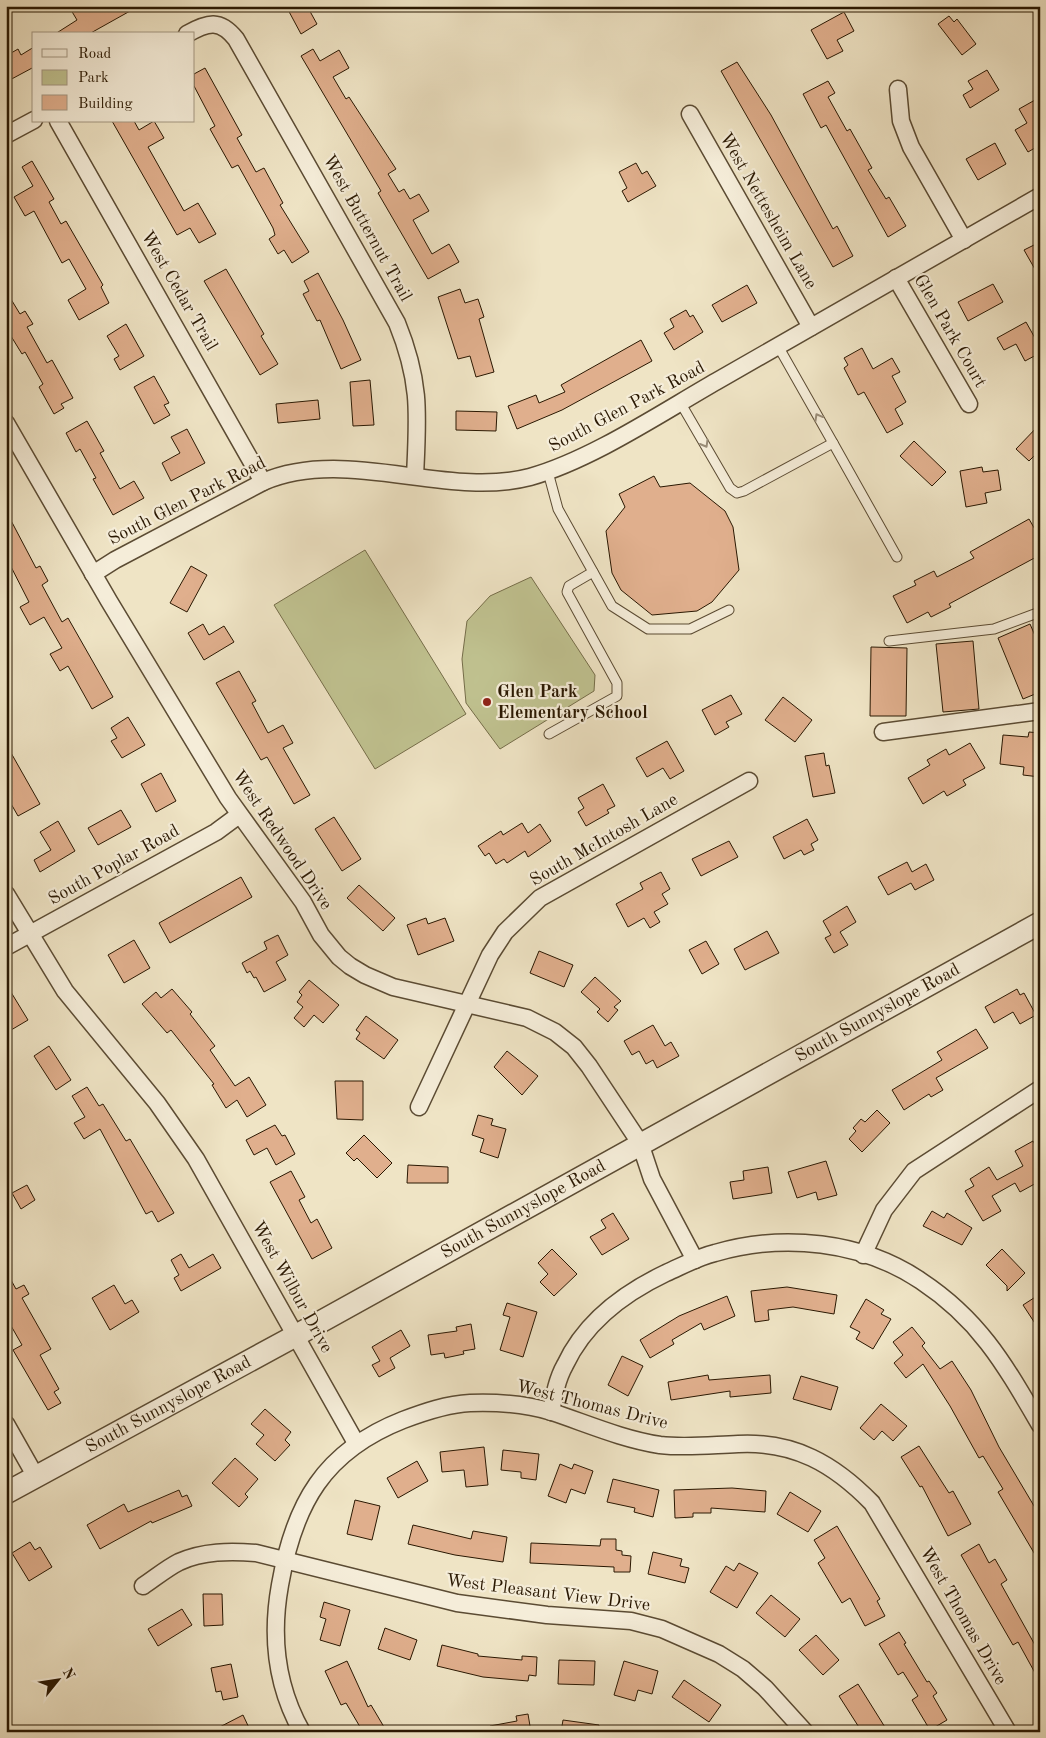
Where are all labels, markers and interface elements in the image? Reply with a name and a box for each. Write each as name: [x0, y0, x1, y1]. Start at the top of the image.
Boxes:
legend: [32, 32, 195, 122]
text: Road: [78, 47, 112, 62]
text: Park: [78, 71, 109, 86]
text: Building: [78, 97, 133, 112]
street label: West Nettesheim Lane: [716, 130, 820, 292]
street label: West Butternut Trail: [319, 152, 415, 305]
street label: West Cedar Trail: [137, 228, 221, 354]
street label: Glen Park Court: [910, 271, 990, 391]
street label: South Glen Park Road: [546, 358, 708, 456]
one-way arrow: [815, 413, 825, 422]
one-way arrow: [698, 439, 708, 448]
street label: South Glen Park Road: [105, 454, 269, 548]
place label: Glen Park Elementary School: [497, 683, 648, 722]
marker: Glen Park Elementary School: [481, 696, 493, 708]
street label: West Redwood Drive: [229, 767, 335, 913]
street label: South McIntosh Lane: [527, 790, 681, 890]
street label: South Poplar Road: [45, 822, 183, 908]
street label: South Sunnyslope Road: [792, 960, 963, 1066]
street label: South Sunnyslope Road: [438, 1157, 609, 1262]
street label: West Wilbur Drive: [248, 1218, 336, 1356]
street label: South Sunnyslope Road: [83, 1353, 254, 1457]
street label: West Thomas Drive: [514, 1377, 670, 1433]
street label: West Thomas Drive: [916, 1544, 1010, 1688]
street label: West Pleasant View Drive: [445, 1572, 651, 1614]
north arrow: [32, 1656, 82, 1706]
text: N: [60, 1666, 77, 1682]

